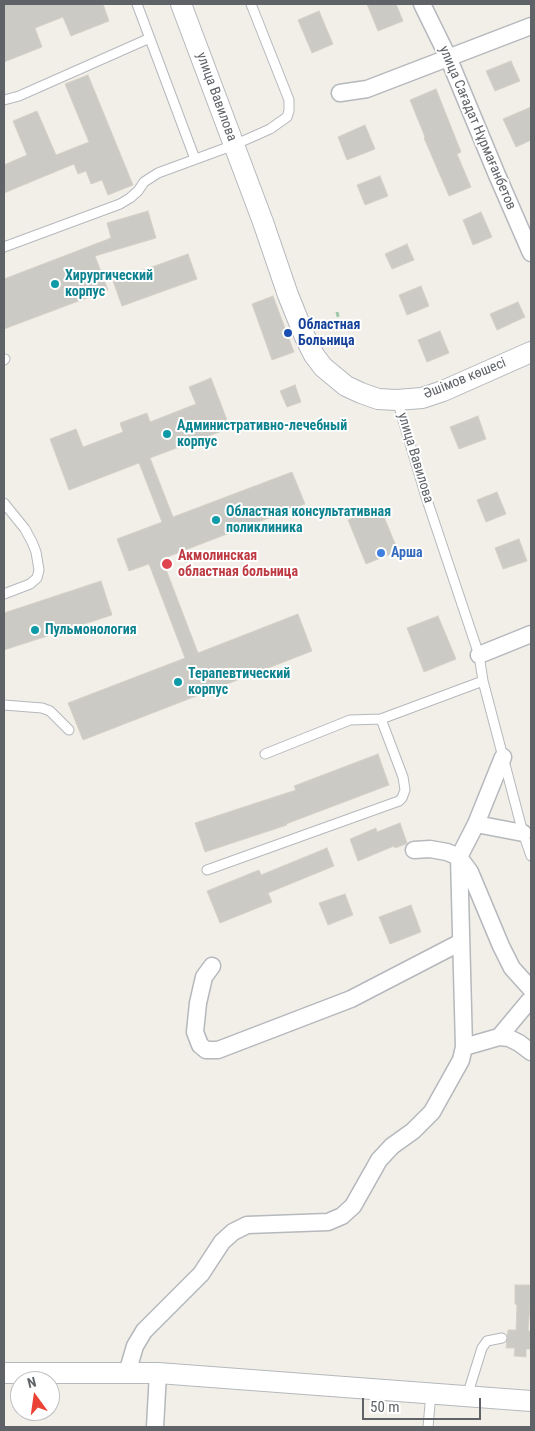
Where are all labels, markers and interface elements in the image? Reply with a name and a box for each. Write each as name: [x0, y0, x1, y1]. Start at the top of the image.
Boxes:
street label: улица Сағадат Нұрмағанбетов: [435, 43, 519, 213]
street label: улица Вавилова: [192, 50, 240, 144]
place label: Хирургический корпус: [65, 268, 153, 300]
marker: Хирургический корпус: [49, 278, 61, 290]
place label: Областная Больница: [298, 317, 360, 350]
marker: Областная Больница: [282, 327, 294, 339]
street label: Әшімов көшесі: [421, 355, 509, 403]
street label: улица Вавилова: [393, 411, 437, 505]
place label: Административно-лечебный корпус: [177, 418, 347, 451]
marker: Административно-лечебный корпус: [161, 428, 173, 440]
place label: Областная консультативная поликлиника: [226, 504, 391, 536]
marker: Областная консультативная поликлиника: [210, 514, 222, 526]
place label: Арша: [391, 545, 423, 561]
marker: Арша: [375, 547, 387, 559]
place label: Акмолинская областная больница: [178, 548, 298, 580]
marker: Акмолинская областная больница: [160, 557, 174, 571]
place label: Пульмонология: [45, 622, 137, 638]
marker: Пульмонология: [29, 624, 41, 636]
place label: Терапевтический корпус: [188, 666, 290, 699]
marker: Терапевтический корпус: [172, 676, 184, 688]
north arrow: [10, 1371, 60, 1421]
text: N: [26, 1374, 38, 1391]
scale bar: [365, 1388, 484, 1420]
text: 50 m: [370, 1398, 400, 1416]

